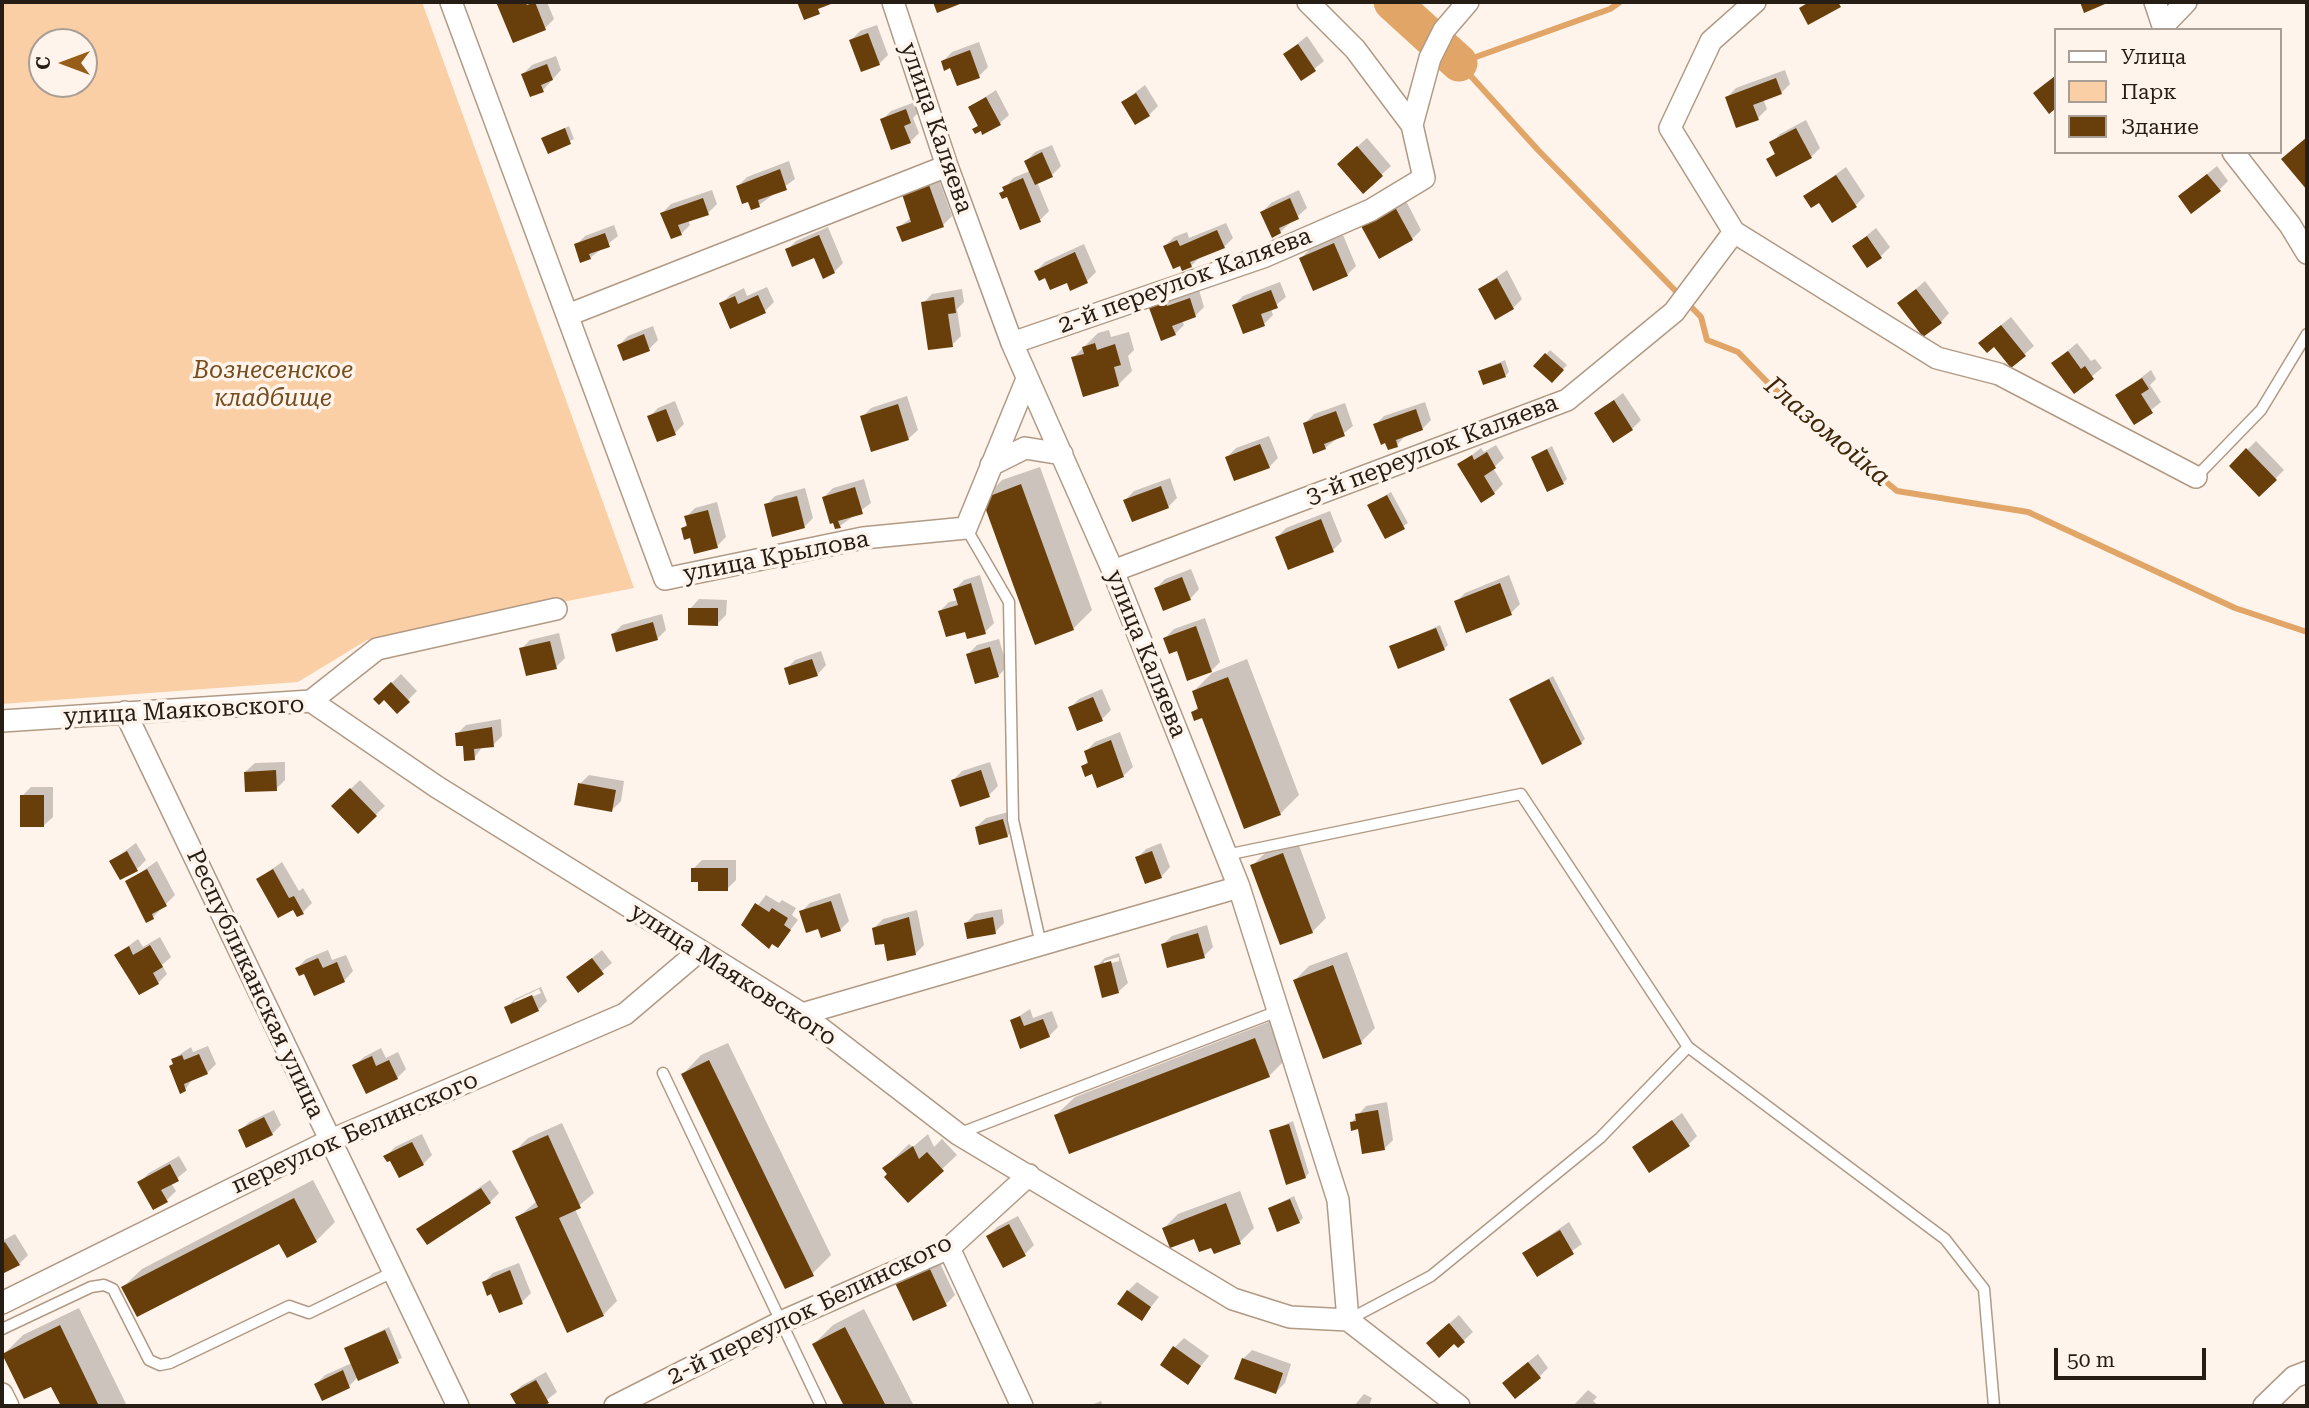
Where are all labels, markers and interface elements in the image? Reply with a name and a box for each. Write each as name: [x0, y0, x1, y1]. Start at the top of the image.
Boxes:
north arrow: [28, 28, 98, 98]
legend: [2054, 28, 2281, 154]
street label: улица Каляева: [893, 39, 979, 217]
text: Улица: [2121, 45, 2186, 69]
text: С: [32, 56, 55, 70]
text: Парк: [2121, 80, 2177, 104]
text: Здание: [2121, 115, 2199, 139]
street label: 2-й переулок Каляева: [1054, 222, 1316, 340]
park label: Вознесенское кладбище: [193, 357, 353, 413]
water label: Глазомойка: [1758, 370, 1896, 494]
street label: 3-й переулок Каляева: [1302, 389, 1562, 511]
street label: улица Крылова: [681, 525, 871, 589]
street label: улица Каляева: [1099, 566, 1193, 742]
street label: улица Маяковского: [63, 690, 305, 732]
street label: Республиканская улица: [180, 845, 330, 1123]
street label: улица Маяковского: [624, 897, 842, 1053]
street label: переулок Белинского: [227, 1066, 483, 1200]
street label: 2-й переулок Белинского: [663, 1228, 957, 1392]
scale bar: [2057, 1334, 2209, 1378]
text: 50 m: [2067, 1348, 2115, 1372]

